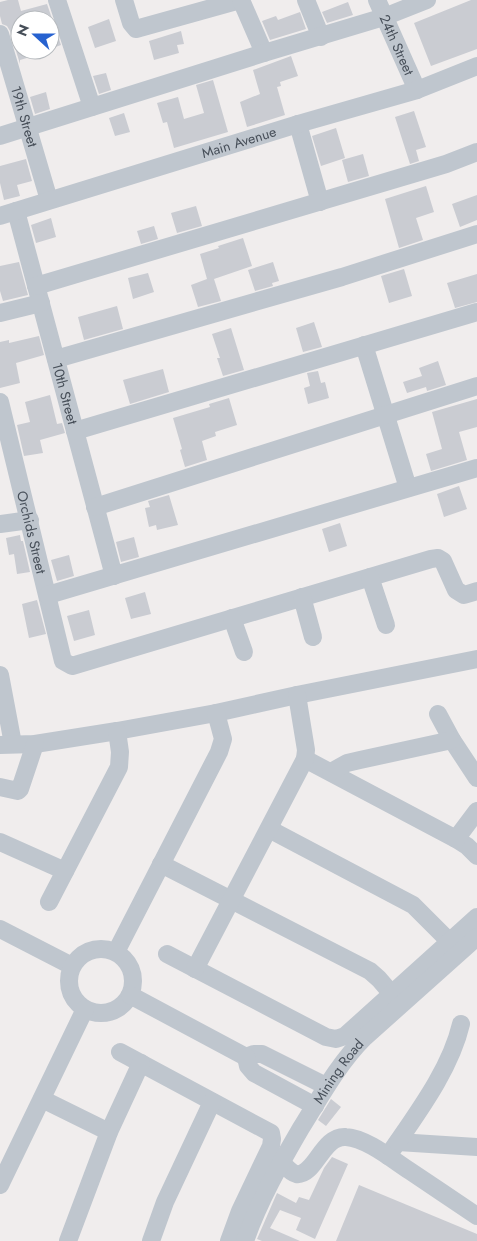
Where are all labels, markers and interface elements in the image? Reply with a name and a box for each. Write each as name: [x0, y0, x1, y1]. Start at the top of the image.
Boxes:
north arrow: [10, 10, 60, 60]
street label: 24th Street: [375, 11, 419, 79]
text: N: [12, 22, 34, 39]
street label: 19th Street: [6, 84, 43, 150]
street label: Main Avenue: [199, 121, 279, 163]
street label: 10th Street: [47, 360, 83, 427]
street label: Orchids Street: [12, 489, 52, 576]
street label: Mining Road: [308, 1035, 368, 1108]

